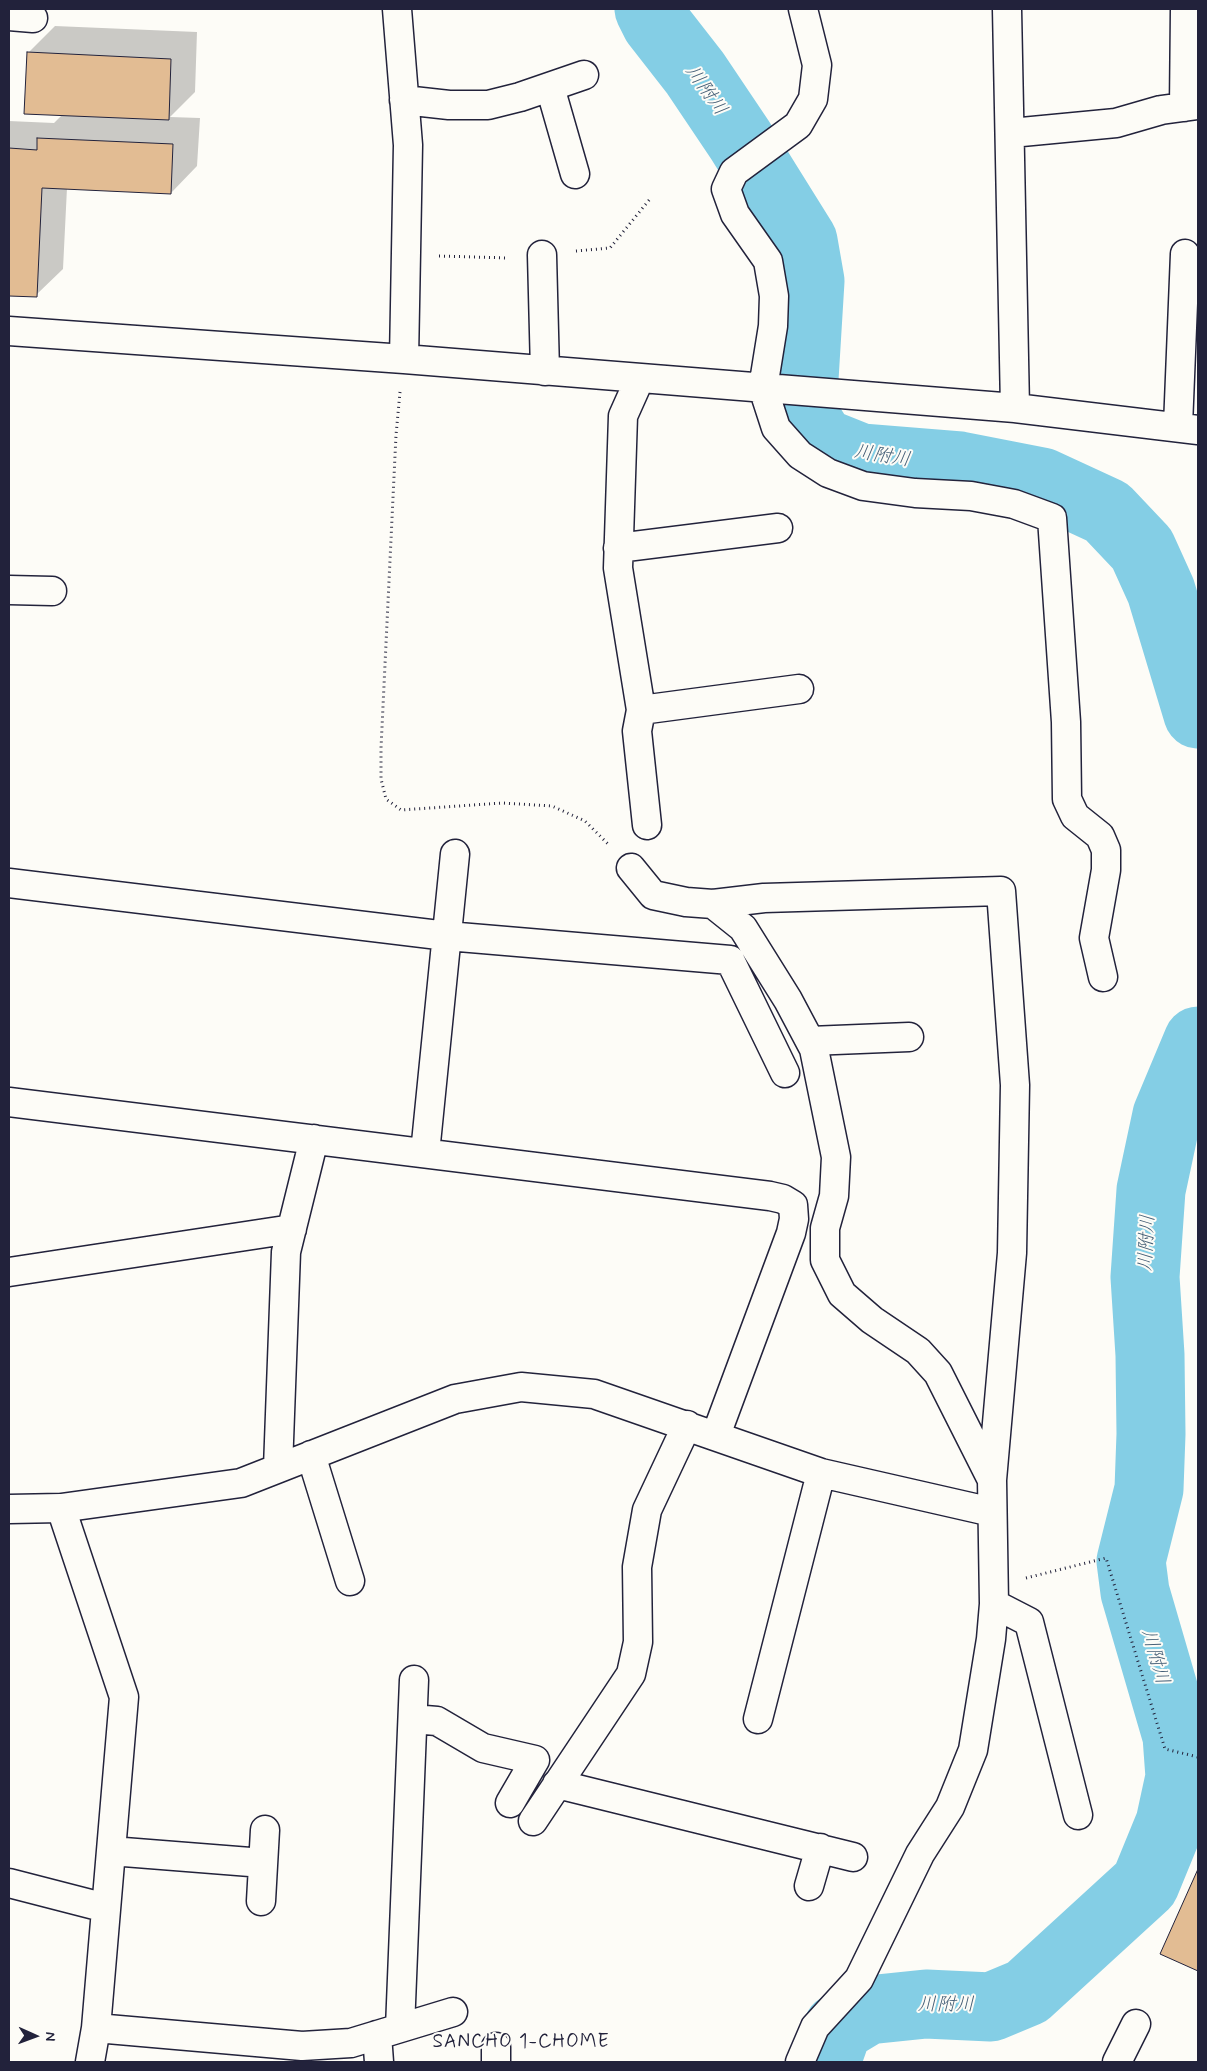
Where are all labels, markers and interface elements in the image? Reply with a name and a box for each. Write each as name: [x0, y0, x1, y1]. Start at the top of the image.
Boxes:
water label: 川附川: [679, 61, 731, 121]
water label: 川附川: [852, 441, 912, 473]
water label: 川附川: [1135, 1214, 1161, 1272]
water label: 川附川: [1135, 1626, 1173, 1688]
water label: 川附川: [918, 1995, 974, 2017]
north arrow: [10, 2011, 60, 2061]
text: N: [41, 2032, 59, 2041]
district label: SANCHO 1-CHOME: [432, 2032, 610, 2054]

